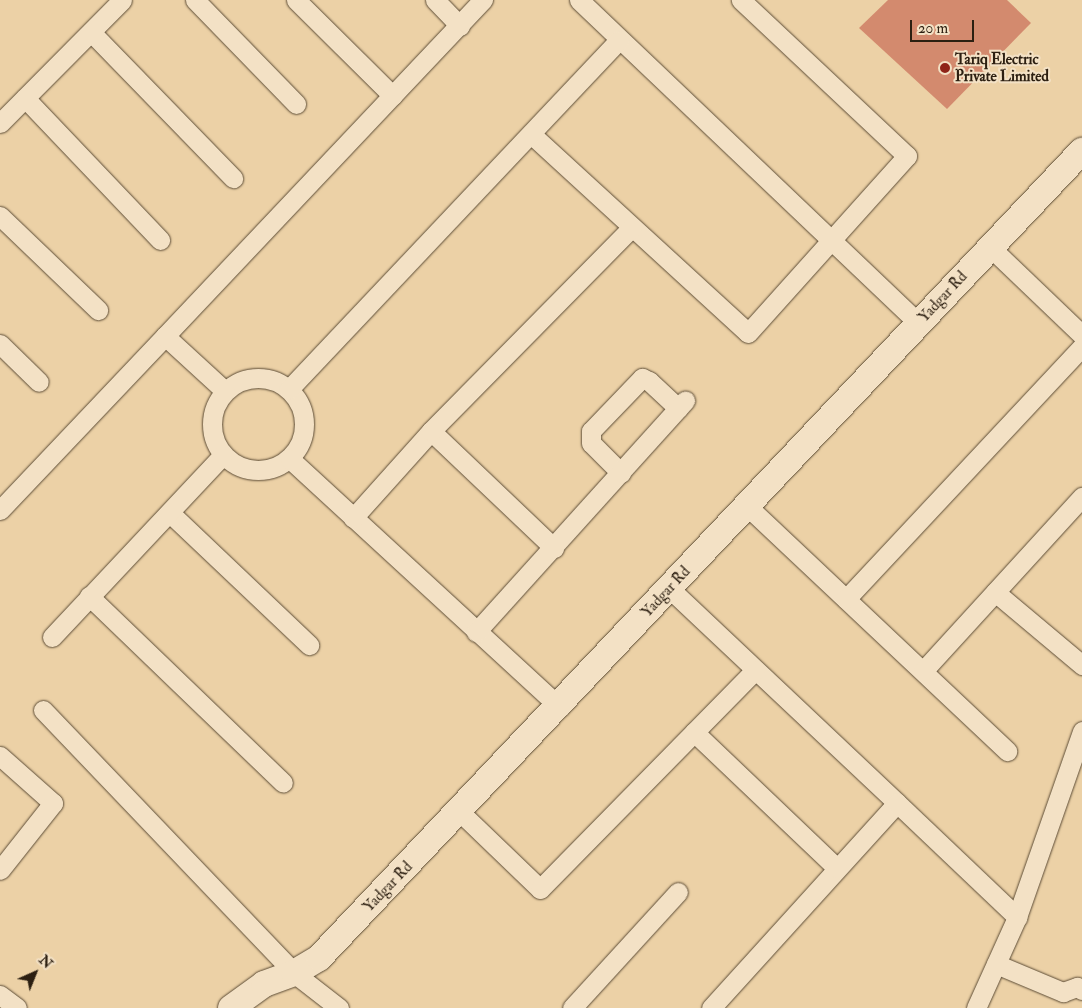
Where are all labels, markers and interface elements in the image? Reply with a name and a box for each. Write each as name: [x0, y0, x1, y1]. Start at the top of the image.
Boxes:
scale bar: [912, 10, 976, 42]
text: 20 m: [918, 19, 948, 38]
place label: Tariq Electric Private Limited: [955, 50, 1049, 85]
marker: Tariq Electric Private Limited: [939, 62, 951, 74]
street label: Yadgar Rd: [915, 268, 971, 326]
street label: Yadgar Rd: [638, 563, 694, 621]
street label: Yadgar Rd: [360, 858, 416, 916]
north arrow: [10, 948, 60, 998]
text: N: [35, 951, 56, 972]

